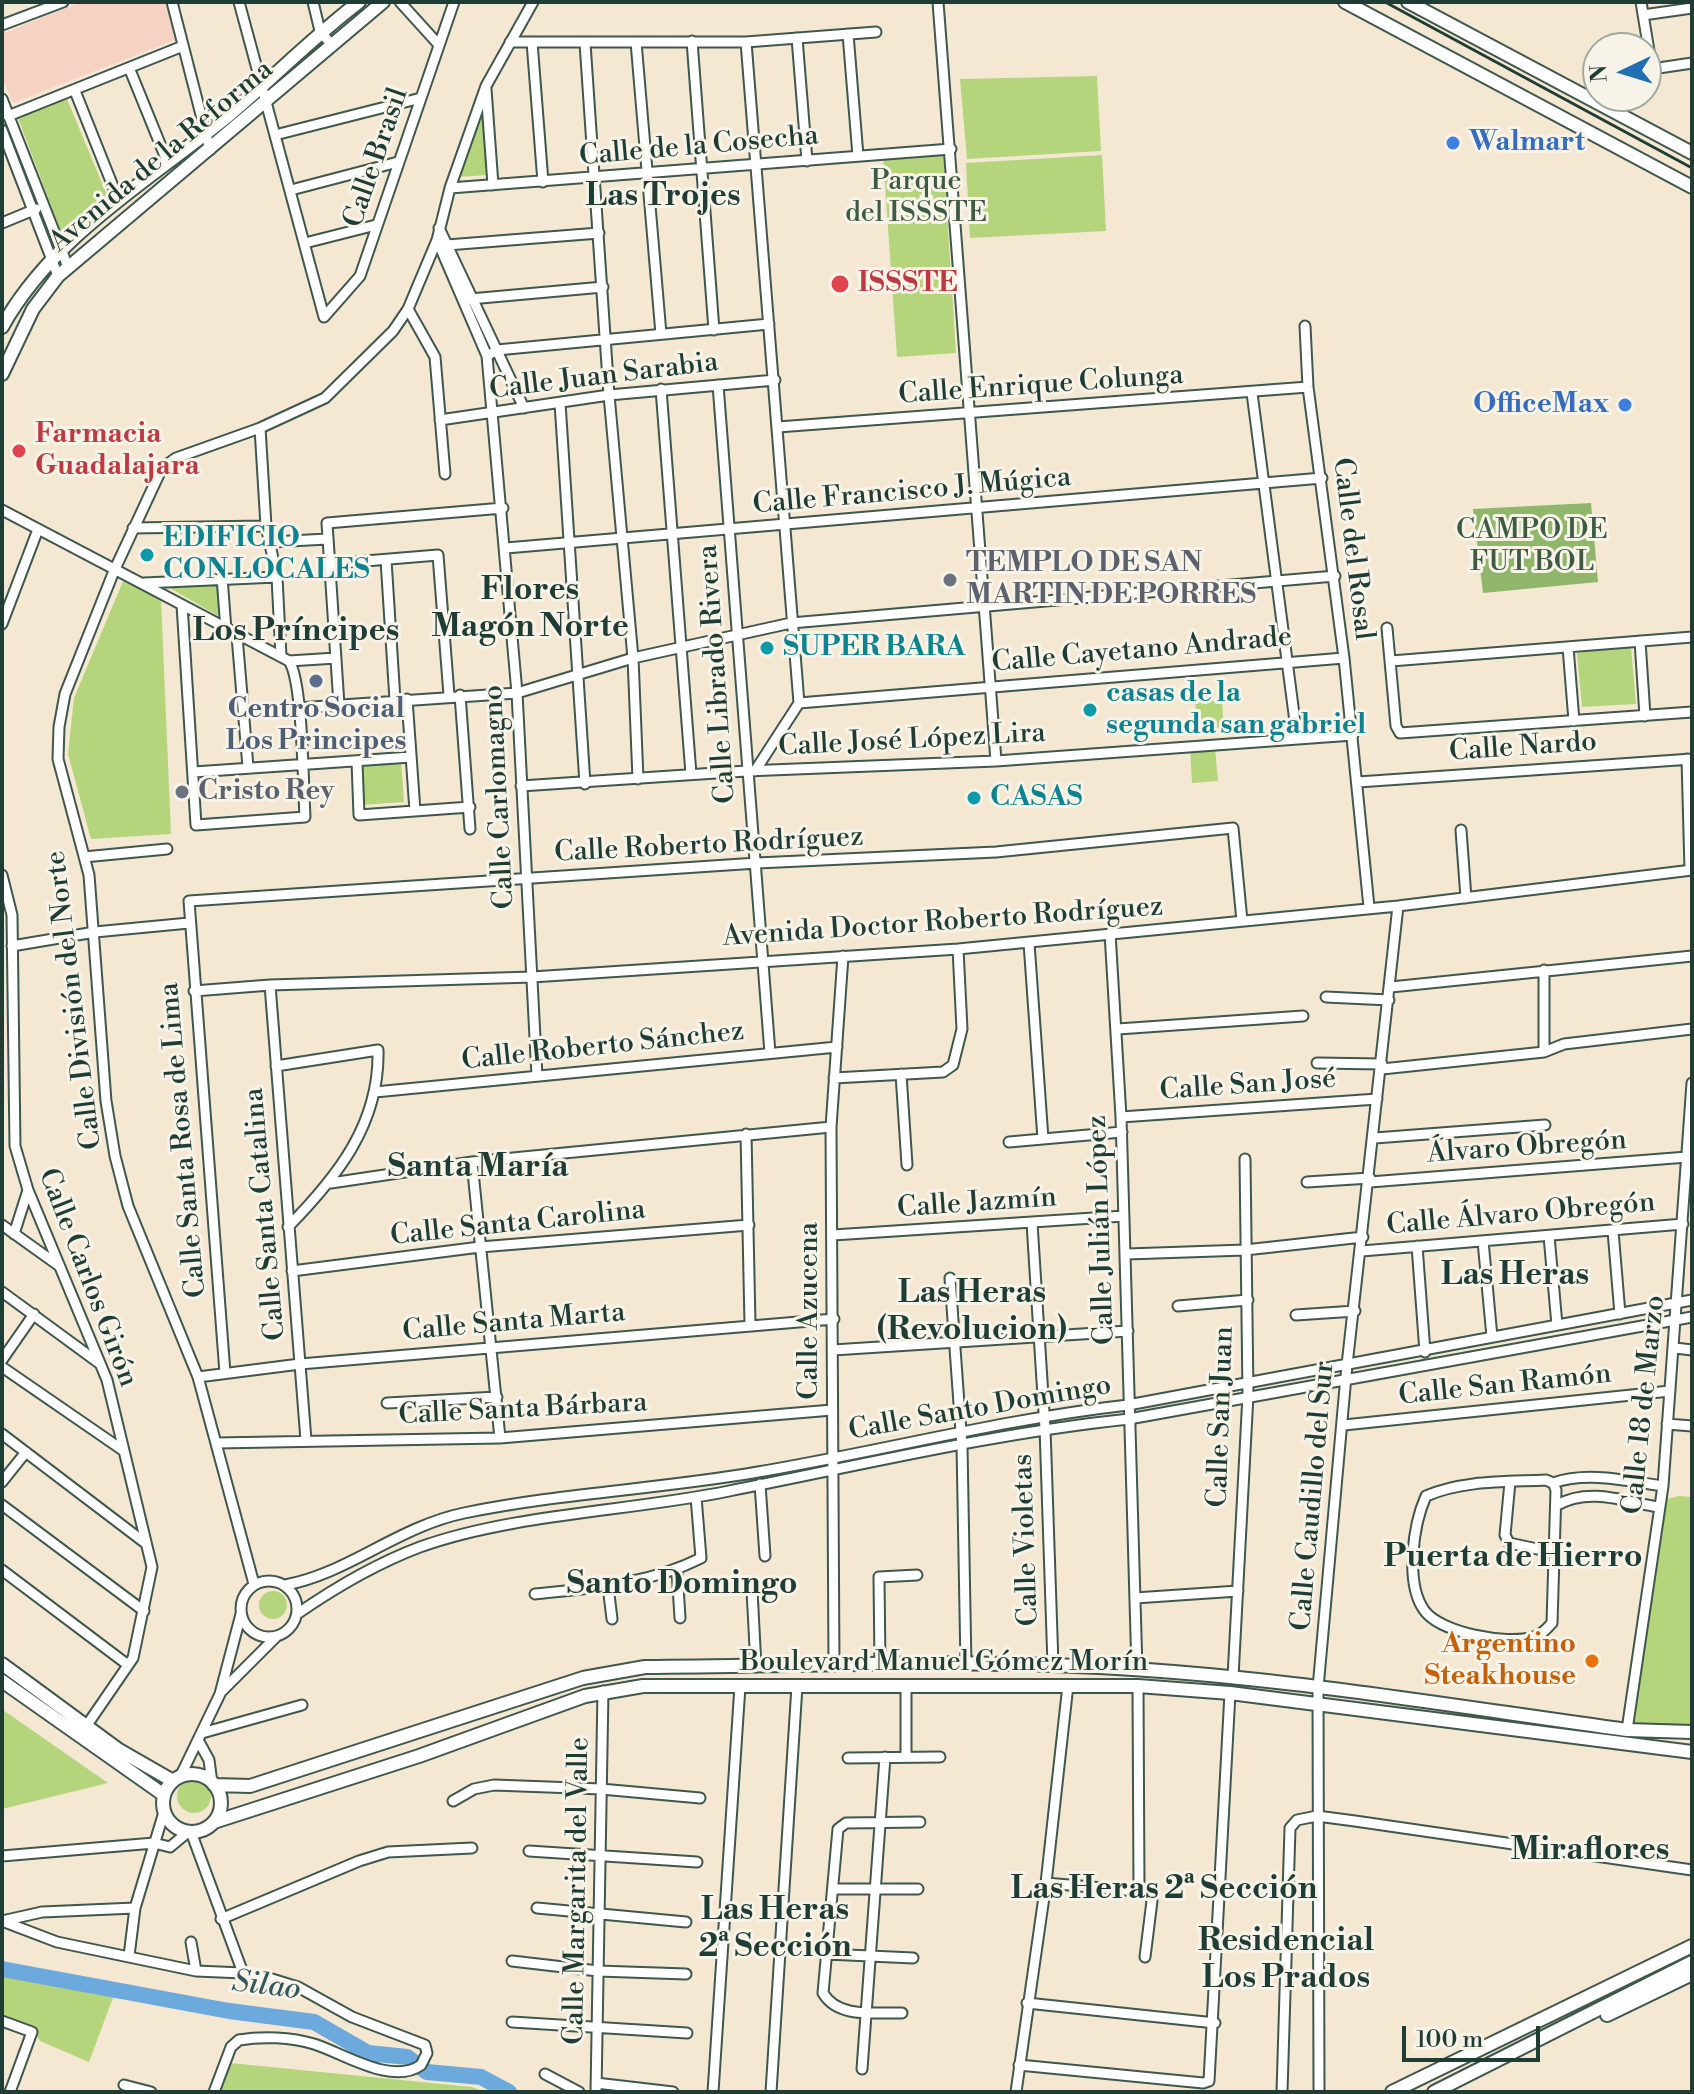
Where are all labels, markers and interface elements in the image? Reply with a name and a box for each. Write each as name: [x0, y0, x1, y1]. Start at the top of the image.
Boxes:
north arrow: [1582, 32, 1662, 112]
street label: Avenida de la Reforma: [43, 54, 281, 260]
text: N: [1585, 64, 1614, 83]
street label: Calle Brasil: [337, 84, 417, 232]
street label: Calle de la Cosecha: [578, 120, 820, 174]
place label: Walmart: [1469, 126, 1585, 160]
marker: Walmart: [1444, 134, 1462, 152]
park label: Parque del ISSSTE: [845, 165, 987, 231]
district label: Las Trojes: [585, 178, 741, 216]
place label: ISSSTE: [858, 267, 958, 301]
marker: ISSSTE: [829, 273, 851, 295]
street label: Calle Juan Sarabia: [488, 346, 720, 408]
street label: Calle Enrique Colunga: [897, 359, 1185, 413]
place label: OfficeMax: [1473, 388, 1609, 422]
marker: OfficeMax: [1616, 396, 1634, 414]
place label: Farmacia Guadalajara: [35, 418, 200, 484]
marker: Farmacia Guadalajara: [10, 442, 28, 460]
street label: Calle del Rosal: [1324, 456, 1380, 642]
street label: Calle Francisco J. Múgica: [751, 461, 1073, 523]
park label: CAMPO DE FUT BOL: [1456, 514, 1608, 580]
place label: EDIFICIO CON LOCALES: [163, 522, 370, 588]
street label: Calle Librado Rivera: [692, 543, 744, 805]
marker: EDIFICIO CON LOCALES: [138, 546, 156, 564]
place label: TEMPLO DE SAN MARTIN DE PORRES: [966, 547, 1256, 613]
marker: TEMPLO DE SAN MARTIN DE PORRES: [941, 571, 959, 589]
district label: Flores Magón Norte: [431, 572, 629, 647]
district label: Los Príncipes: [192, 613, 400, 651]
street label: Calle Cayetano Andrade: [991, 621, 1293, 681]
place label: SUPER BARA: [783, 631, 965, 665]
marker: SUPER BARA: [758, 639, 776, 657]
marker: Centro Social Los Principes: [307, 672, 325, 690]
place label: casas de la segunda san gabriel: [1106, 677, 1366, 743]
street label: Calle Carlomagno: [477, 684, 523, 910]
place label: Centro Social Los Principes: [225, 693, 407, 759]
marker: casas de la segunda san gabriel: [1081, 701, 1099, 719]
street label: Calle José López Lira: [778, 717, 1046, 765]
street label: Calle Nardo: [1448, 726, 1598, 770]
place label: Cristo Rey: [198, 775, 334, 809]
place label: CASAS: [990, 781, 1082, 815]
marker: Cristo Rey: [173, 783, 191, 801]
marker: CASAS: [965, 789, 983, 807]
street label: Calle Roberto Rodríguez: [554, 821, 864, 871]
street label: Calle División del Norte: [40, 849, 110, 1151]
street label: Avenida Doctor Roberto Rodríguez: [722, 891, 1164, 955]
street label: Calle Santa Rosa de Lima: [153, 981, 215, 1299]
street label: Calle Roberto Sánchez: [460, 1015, 746, 1079]
street label: Calle San José: [1159, 1063, 1337, 1109]
street label: Calle Santa Catalina: [238, 1086, 294, 1342]
street label: Calle Julián López: [1081, 1114, 1123, 1346]
street label: Álvaro Obregón: [1426, 1124, 1628, 1172]
district label: Santa María: [387, 1149, 569, 1187]
street label: Calle Carlos Girón: [30, 1164, 144, 1392]
street label: Calle Jazmín: [896, 1182, 1058, 1226]
street label: Calle Álvaro Obregón: [1385, 1187, 1657, 1243]
street label: Calle Santa Carolina: [389, 1194, 647, 1254]
street label: Calle Azucena: [793, 1222, 827, 1400]
district label: Las Heras: [1441, 1257, 1589, 1295]
district label: Las Heras (Revolucion): [877, 1275, 1067, 1350]
street label: Calle 18 de Marzo: [1617, 1294, 1673, 1516]
street label: Calle Santa Marta: [401, 1297, 627, 1349]
street label: Calle San Juan: [1202, 1326, 1242, 1508]
street label: Calle San Ramón: [1397, 1358, 1613, 1414]
street label: Calle Caudillo del Sur: [1285, 1360, 1343, 1632]
street label: Calle Santo Domingo: [846, 1369, 1114, 1449]
street label: Calle Santa Bárbara: [398, 1387, 648, 1433]
street label: Calle Violetas: [1007, 1453, 1047, 1627]
district label: Puerta de Hierro: [1383, 1539, 1643, 1577]
district label: Santo Domingo: [566, 1566, 798, 1604]
place label: Argentino Steakhouse: [1424, 1628, 1576, 1694]
street label: Boulevard Manuel Gómez Morín: [740, 1646, 1148, 1680]
marker: Argentino Steakhouse: [1583, 1652, 1601, 1670]
street label: Calle Margarita del Valle: [559, 1737, 597, 2045]
district label: Miraflores: [1510, 1832, 1670, 1870]
district label: Las Heras 2ª Sección: [1011, 1871, 1317, 1909]
district label: Las Heras 2ª Sección: [698, 1892, 852, 1967]
district label: Residencial Los Prados: [1198, 1923, 1374, 1998]
water label: Silao: [230, 1965, 302, 2009]
scale bar: [1406, 2010, 1544, 2060]
text: 100 m: [1416, 2025, 1483, 2055]

